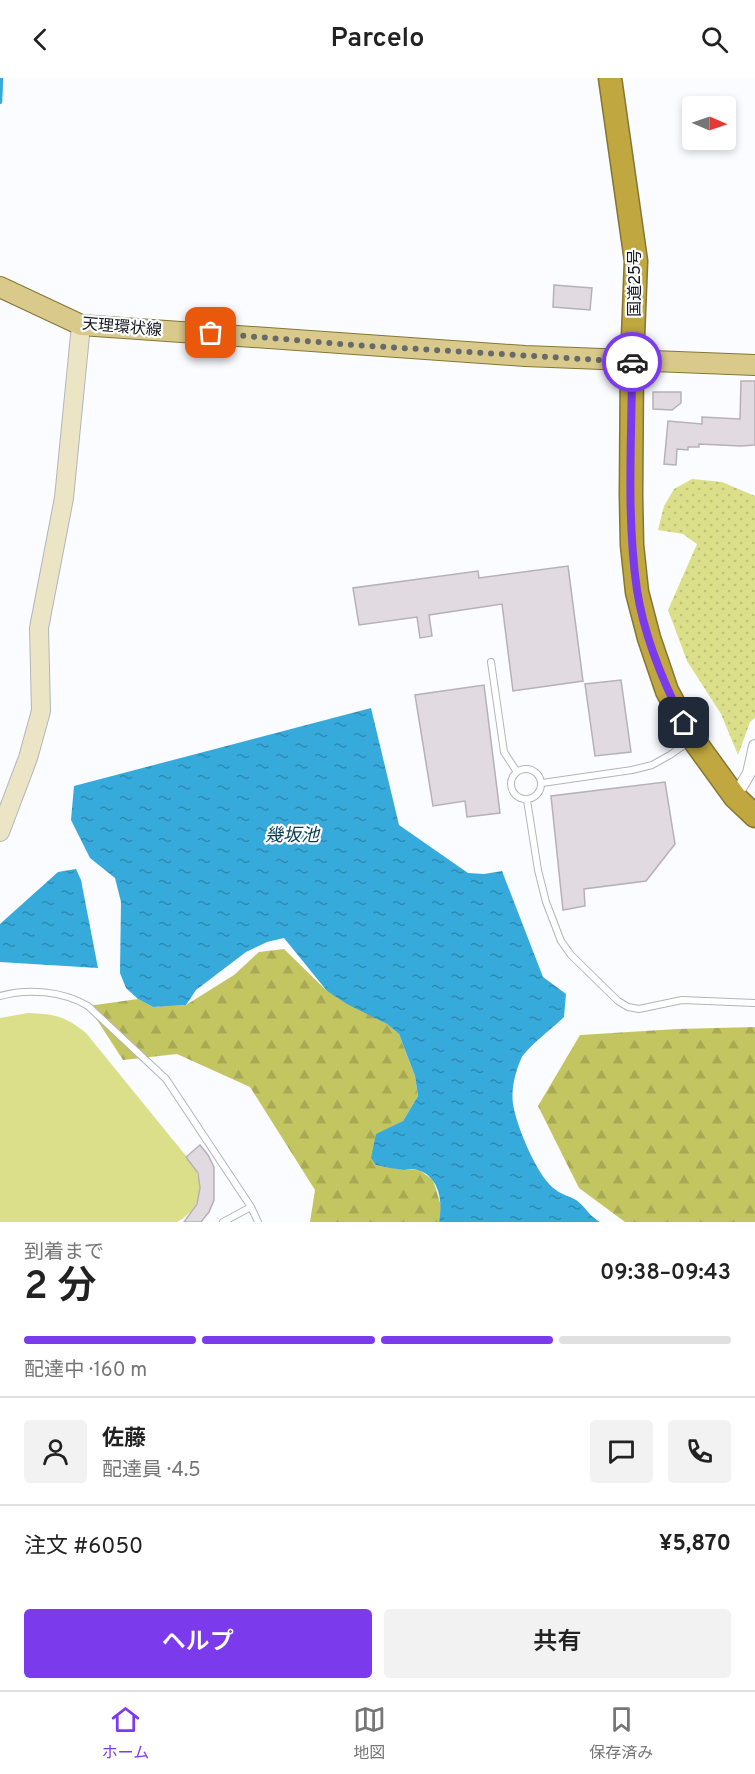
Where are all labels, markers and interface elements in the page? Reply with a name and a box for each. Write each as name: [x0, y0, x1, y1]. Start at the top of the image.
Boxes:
text: Parcelo: [331, 22, 424, 56]
icon: back: [24, 23, 57, 56]
icon: search: [698, 23, 731, 56]
north arrow: [682, 96, 736, 150]
map controls: [682, 96, 736, 150]
street label: 国道25号: [626, 249, 646, 317]
pin: [185, 307, 236, 358]
street label: 天理環状線: [81, 315, 163, 341]
icon: bag: [194, 316, 227, 349]
courier: [602, 332, 662, 392]
icon: car: [616, 346, 649, 379]
pin: [658, 697, 709, 748]
icon: home: [667, 706, 700, 739]
water label: 幾坂池: [265, 825, 321, 848]
text: 到着まで: [24, 1240, 104, 1266]
text: 09:38–09:43: [600, 1260, 731, 1287]
text: 2 分: [24, 1264, 96, 1313]
text: 配達中 · 160 m: [24, 1358, 147, 1384]
button: person: [24, 1420, 87, 1483]
button: chat: [590, 1420, 653, 1483]
button: phone: [668, 1420, 731, 1483]
text: 佐藤: [102, 1426, 146, 1453]
text: 配達員 · 4.5: [102, 1458, 201, 1484]
text: ¥5,870: [659, 1531, 731, 1558]
text: 注文 #6050: [24, 1534, 143, 1561]
button: ヘルプ: [24, 1609, 372, 1678]
button: 共有: [384, 1609, 731, 1678]
tab: ホーム: [102, 1703, 149, 1764]
tab: 地図: [353, 1703, 386, 1764]
tab: 保存済み: [589, 1703, 653, 1764]

